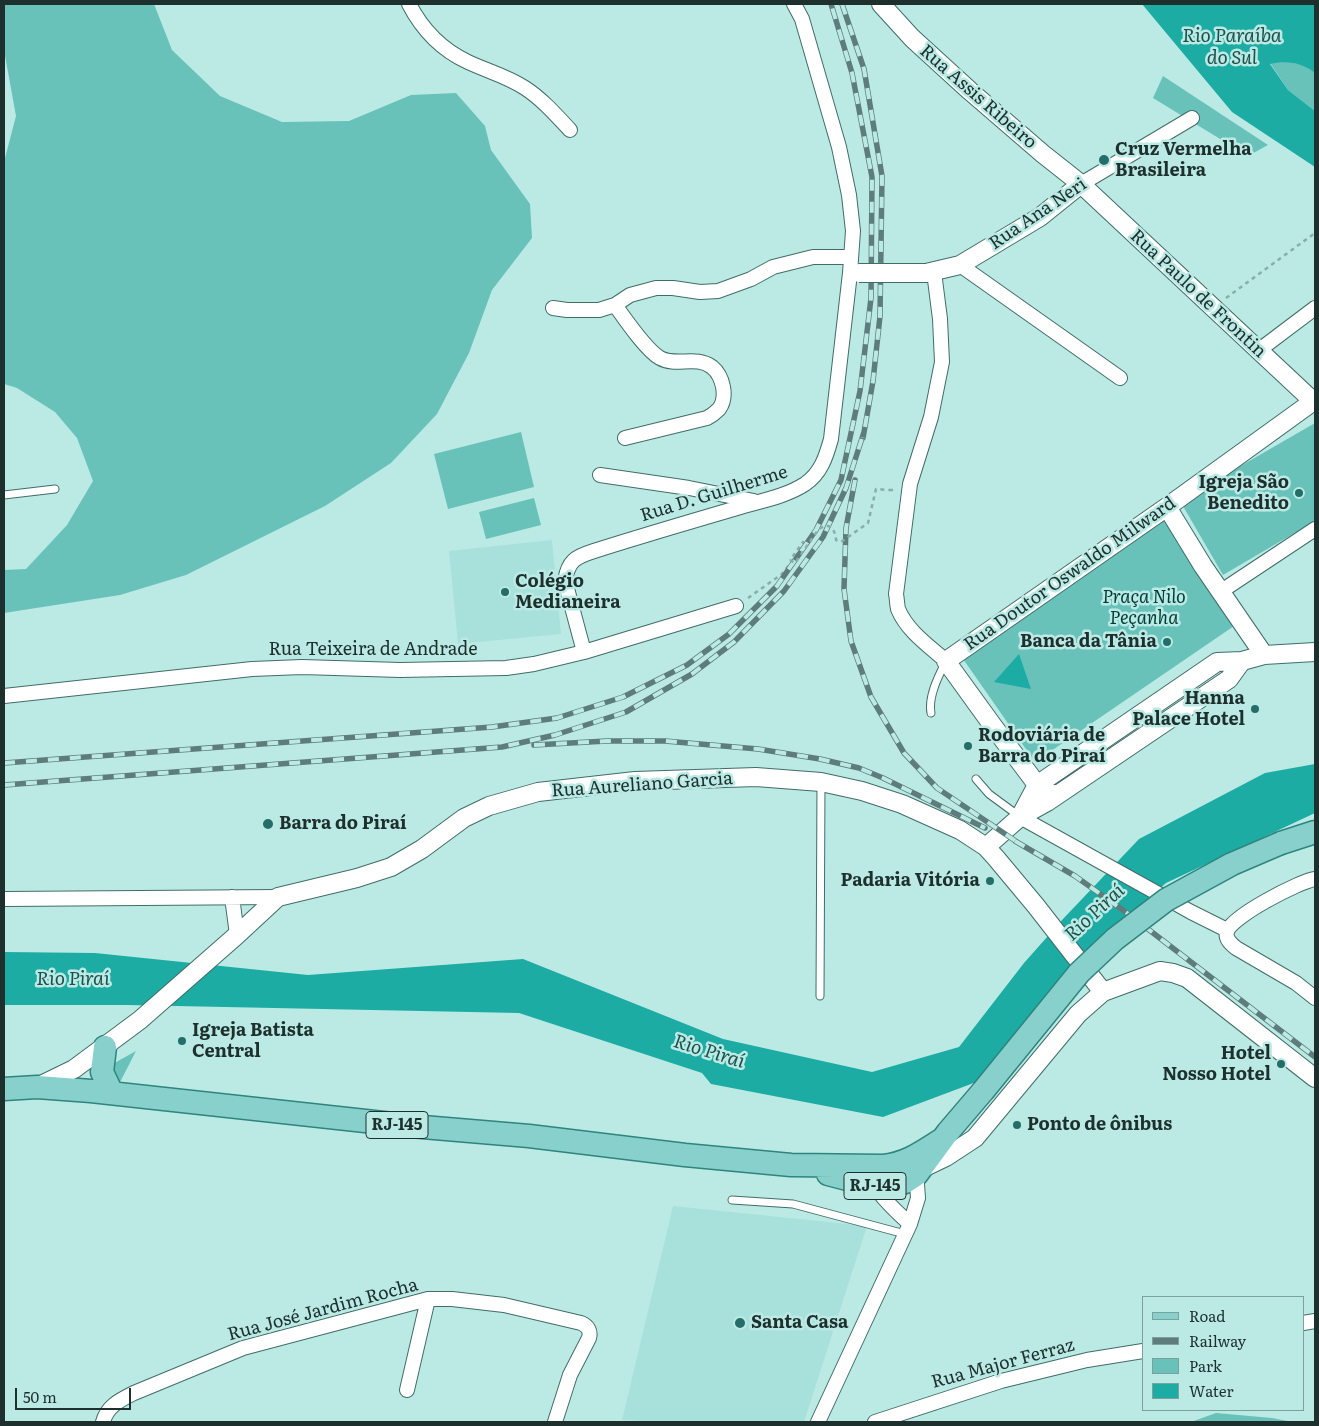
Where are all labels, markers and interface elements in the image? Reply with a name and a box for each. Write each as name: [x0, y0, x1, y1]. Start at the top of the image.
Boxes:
water label: Rio Paraíba do Sul: [1182, 25, 1282, 69]
street label: Rua Assis Ribeiro: [915, 40, 1041, 154]
place label: Cruz Vermelha Brasileira: [1115, 139, 1252, 182]
marker: Cruz Vermelha Brasileira: [1097, 153, 1111, 167]
street label: Rua Ana Neri: [985, 173, 1091, 255]
street label: Rua Paulo de Frontin: [1125, 225, 1271, 363]
street label: Rua D. Guilherme: [638, 461, 790, 527]
place label: Igreja São Benedito: [1198, 472, 1289, 514]
marker: Igreja São Benedito: [1293, 487, 1305, 499]
street label: Rua Doutor Oswaldo Milward: [960, 493, 1180, 655]
place label: Colégio Medianeira: [515, 571, 621, 614]
marker: Colégio Medianeira: [499, 586, 511, 598]
park label: Praça Nilo Peçanha: [1102, 587, 1186, 630]
place label: Banca da Tânia: [1020, 631, 1157, 653]
marker: Banca da Tânia: [1161, 636, 1173, 648]
street label: Rua Teixeira de Andrade: [268, 639, 478, 661]
place label: Hanna Palace Hotel: [1132, 688, 1245, 731]
marker: Hanna Palace Hotel: [1249, 703, 1261, 715]
place label: Rodoviária de Barra do Piraí: [978, 725, 1106, 768]
marker: Rodoviária de Barra do Piraí: [962, 740, 974, 752]
street label: Rua Aureliano Garcia: [551, 768, 733, 802]
place label: Barra do Piraí: [279, 813, 407, 835]
marker: Barra do Piraí: [261, 817, 275, 831]
place label: Padaria Vitória: [841, 870, 980, 892]
marker: Padaria Vitória: [984, 875, 996, 887]
water label: Rio Piraí: [1060, 880, 1130, 946]
water label: Rio Piraí: [36, 968, 110, 990]
place label: Igreja Batista Central: [192, 1020, 314, 1062]
water label: Rio Piraí: [671, 1030, 747, 1074]
marker: Igreja Batista Central: [176, 1035, 188, 1047]
place label: Hotel Nosso Hotel: [1162, 1043, 1271, 1086]
marker: Hotel Nosso Hotel: [1275, 1058, 1287, 1070]
road number: RJ-145: [366, 1112, 428, 1138]
place label: Ponto de ônibus: [1027, 1114, 1172, 1136]
marker: Ponto de ônibus: [1011, 1119, 1023, 1131]
road number: RJ-145: [844, 1172, 906, 1200]
street label: Rua José Jardim Rocha: [225, 1274, 421, 1346]
legend: [1142, 1296, 1304, 1411]
text: Road: [1189, 1304, 1225, 1327]
place label: Santa Casa: [751, 1312, 848, 1334]
marker: Santa Casa: [733, 1316, 747, 1330]
text: Railway: [1189, 1329, 1246, 1352]
street label: Rua Major Ferraz: [929, 1335, 1077, 1393]
text: Park: [1189, 1354, 1222, 1377]
scale bar: [18, 1378, 134, 1410]
text: Water: [1189, 1379, 1234, 1402]
text: 50 m: [23, 1385, 57, 1408]

